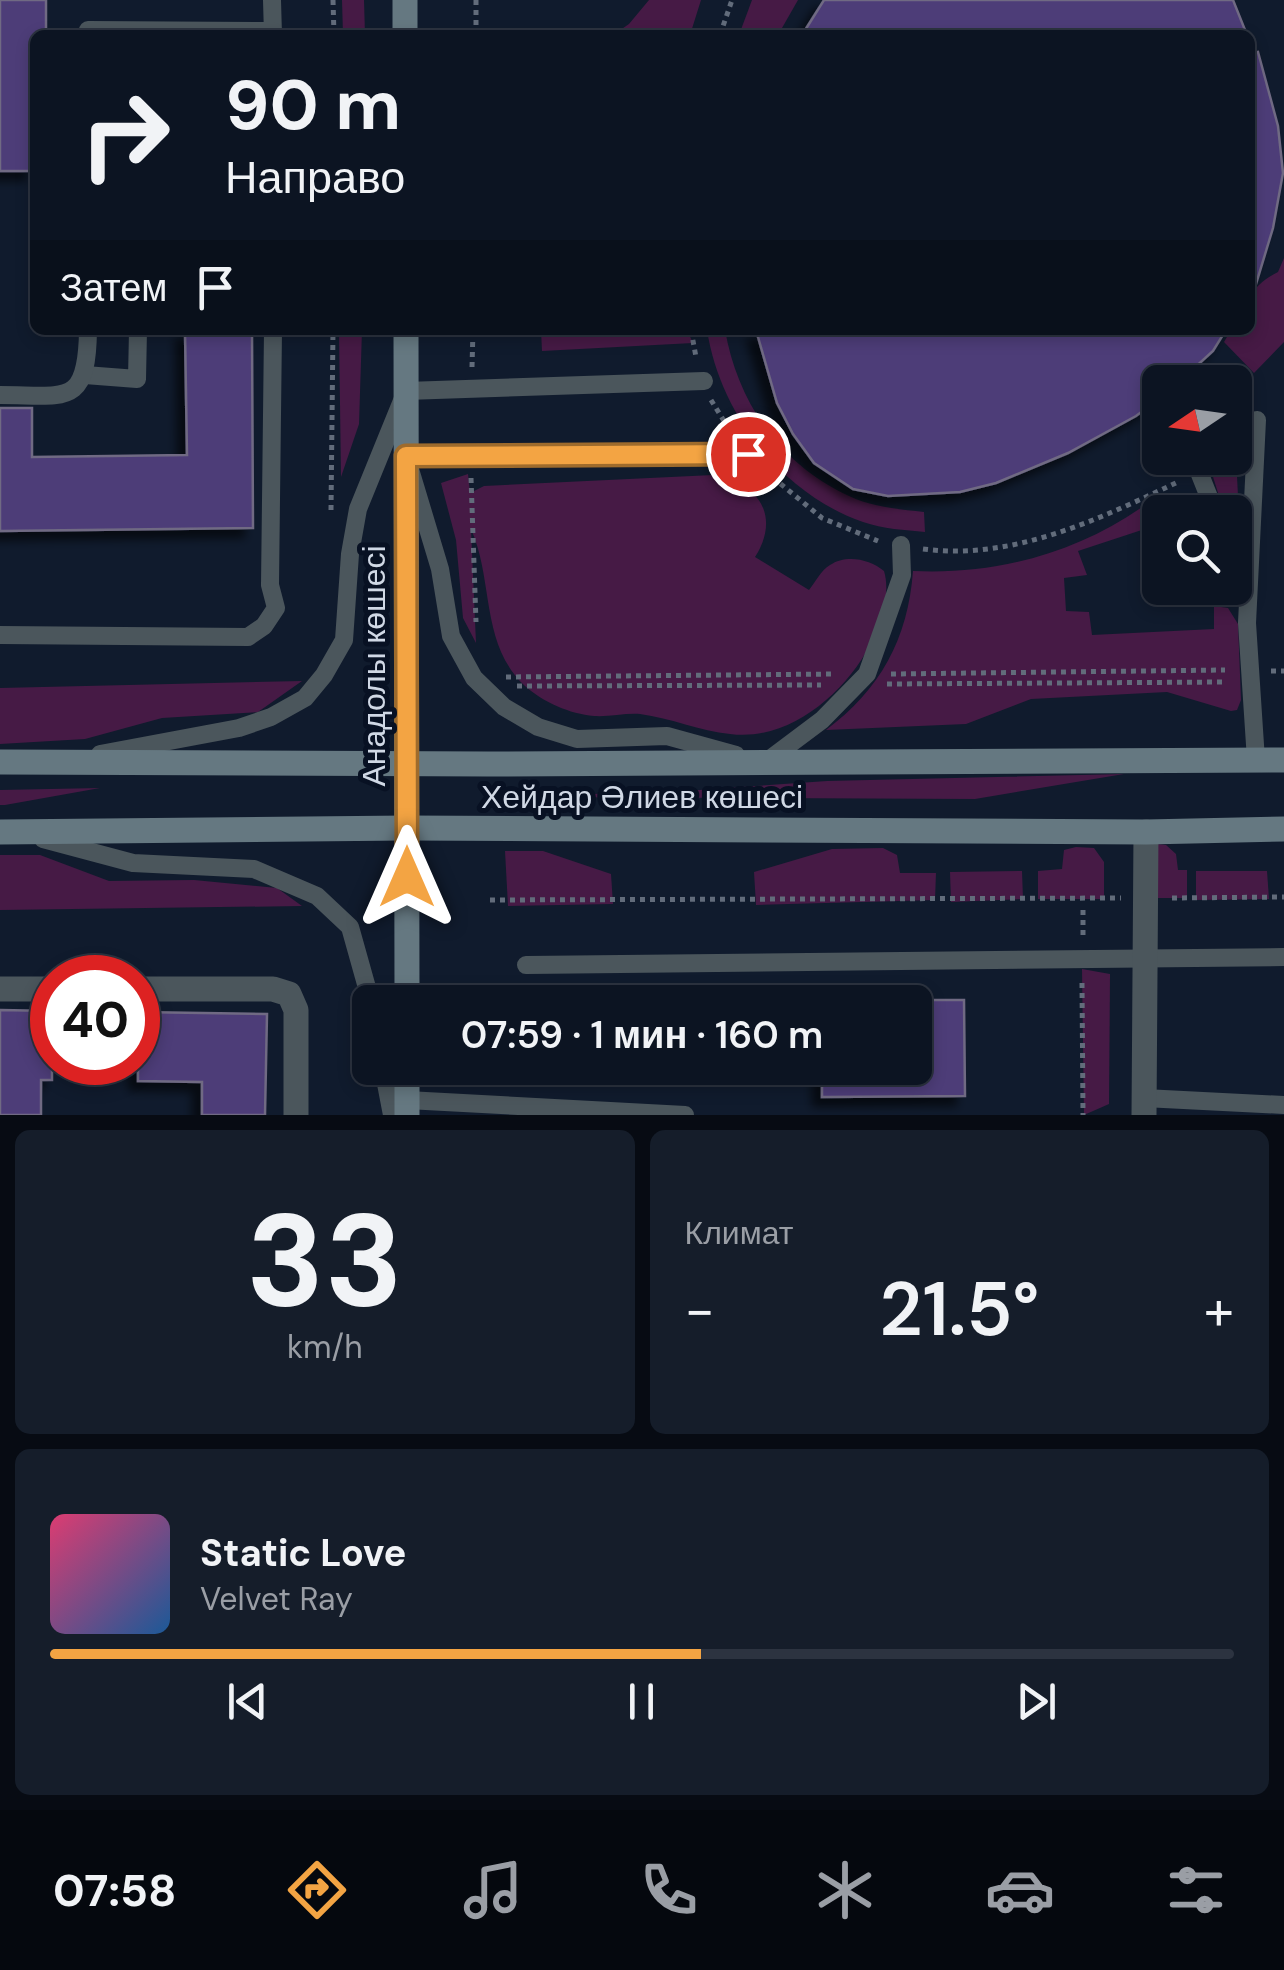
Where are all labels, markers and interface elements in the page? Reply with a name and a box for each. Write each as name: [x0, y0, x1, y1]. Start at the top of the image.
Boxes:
text: 90 m: [225, 60, 401, 151]
icon: right: [60, 70, 190, 200]
text: Направо: [225, 148, 405, 207]
icon: arrive: [188, 260, 243, 315]
text: Затем: [60, 263, 168, 313]
north arrow: [1142, 365, 1252, 475]
map controls: [1142, 365, 1252, 605]
pin: [706, 412, 791, 497]
icon: arrive: [721, 427, 776, 482]
button: search: [1142, 495, 1252, 605]
street label: Анадолы көшесі: [353, 545, 395, 787]
street label: Хейдар Әлиев көшесі: [481, 776, 803, 818]
position arrow: [355, 825, 459, 929]
speed limit sign: 40: [30, 955, 160, 1085]
text: 07:59 · 1 мин · 160 m: [461, 1010, 823, 1060]
text: 33: [246, 1176, 403, 1345]
text: Климат: [685, 1212, 793, 1254]
text: 21.5°: [879, 1261, 1039, 1358]
text: −: [685, 1274, 715, 1346]
text: +: [1204, 1274, 1234, 1346]
text: km/h: [287, 1326, 363, 1368]
text: Static Love: [200, 1528, 406, 1578]
text: Velvet Ray: [200, 1578, 353, 1620]
icon: previous: [220, 1674, 275, 1729]
icon: pause: [614, 1674, 669, 1729]
icon: next: [1009, 1674, 1064, 1729]
icon: directions: [282, 1855, 352, 1925]
icon: music: [458, 1855, 528, 1925]
icon: phone: [634, 1855, 704, 1925]
icon: climate: [810, 1855, 880, 1925]
icon: car: [985, 1855, 1055, 1925]
icon: filters: [1161, 1855, 1231, 1925]
text: 07:58: [53, 1861, 176, 1920]

